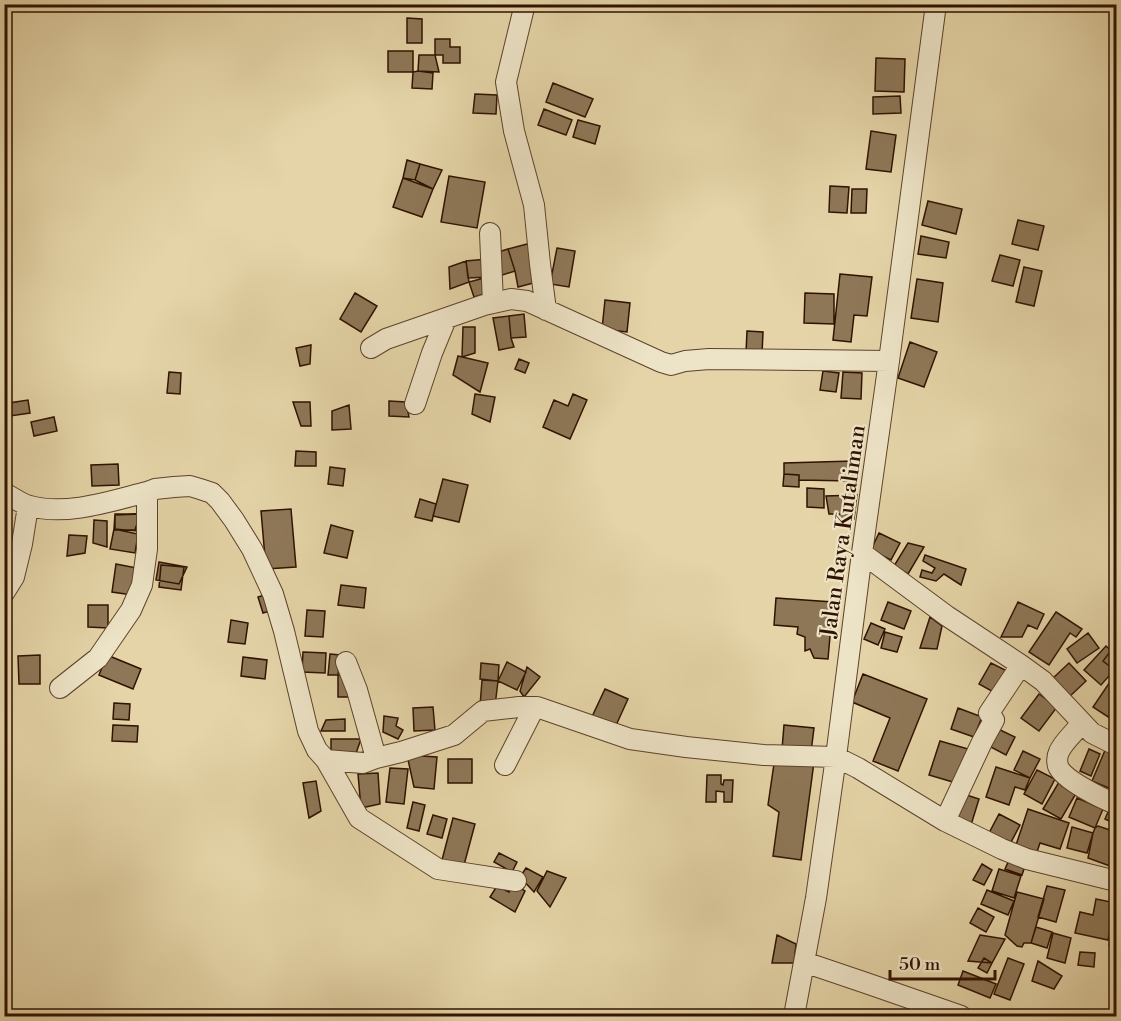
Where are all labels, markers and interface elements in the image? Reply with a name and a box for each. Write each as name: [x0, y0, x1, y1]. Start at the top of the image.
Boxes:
street label: Jalan Raya Kutaliman: [815, 423, 872, 640]
scale bar: [890, 943, 995, 981]
text: 50 m: [899, 953, 941, 976]

